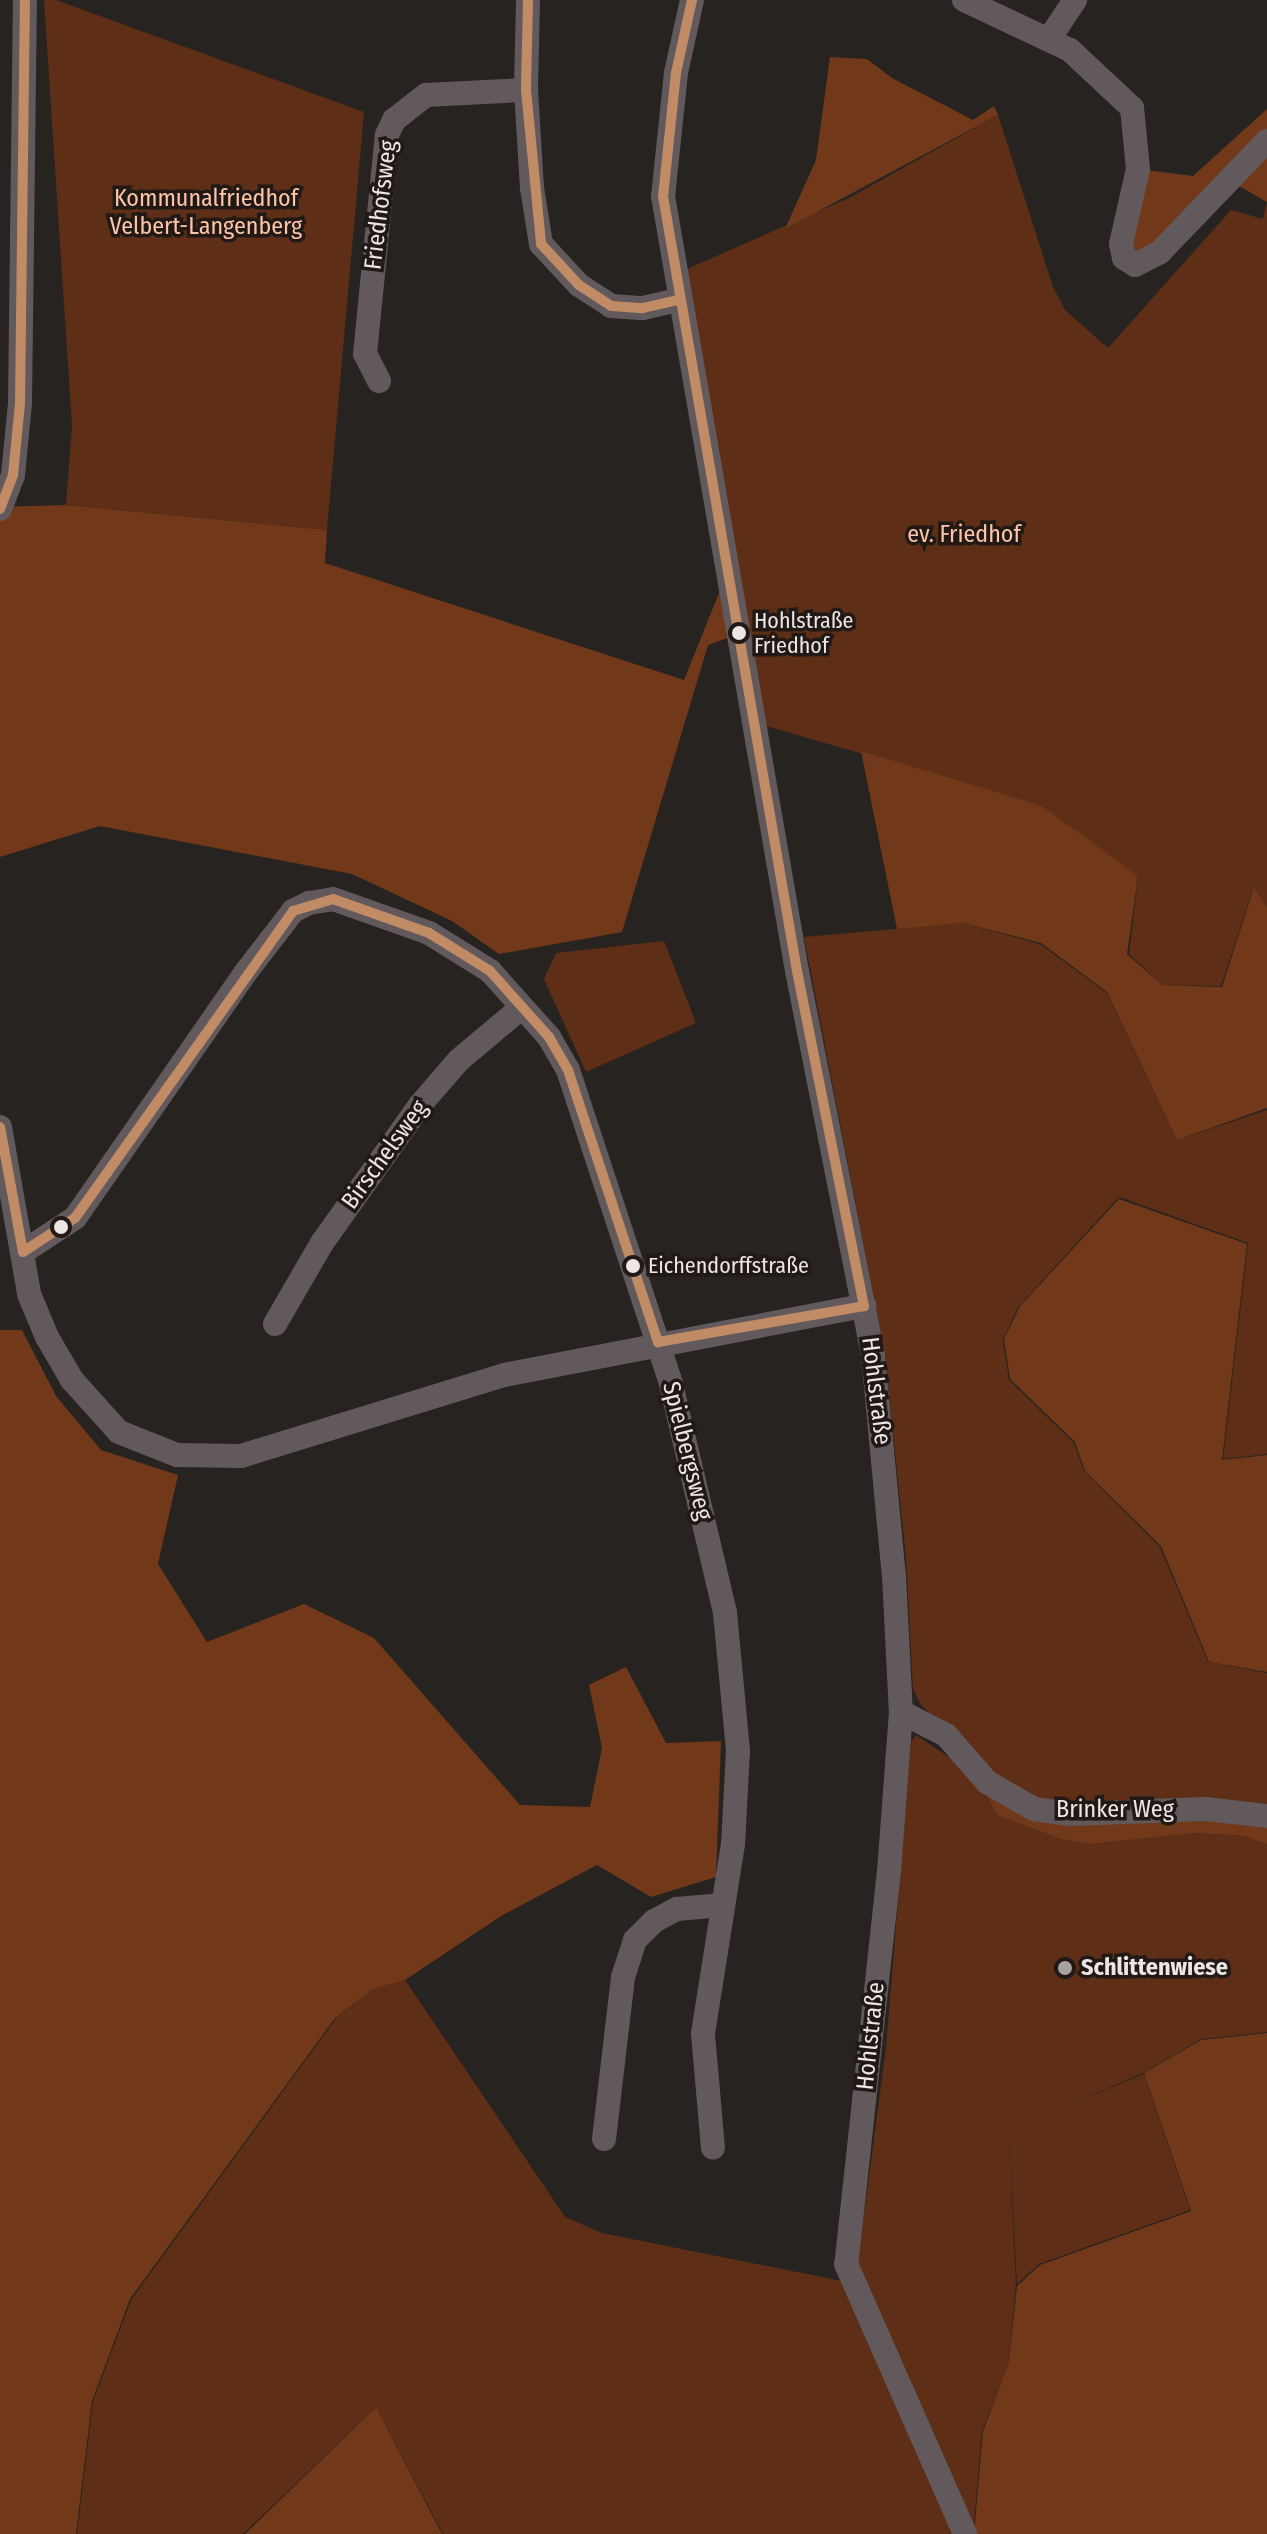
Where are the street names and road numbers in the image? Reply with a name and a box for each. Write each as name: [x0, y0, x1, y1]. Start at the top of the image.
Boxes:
street label: Friedhofsweg: [359, 139, 403, 271]
street label: Birschelsweg: [336, 1095, 434, 1215]
street label: Hohlstraße: [855, 1335, 897, 1447]
street label: Spielbergsweg: [656, 1379, 718, 1523]
street label: Brinker Weg: [1056, 1796, 1174, 1824]
street label: Hohlstraße: [851, 1981, 891, 2091]

